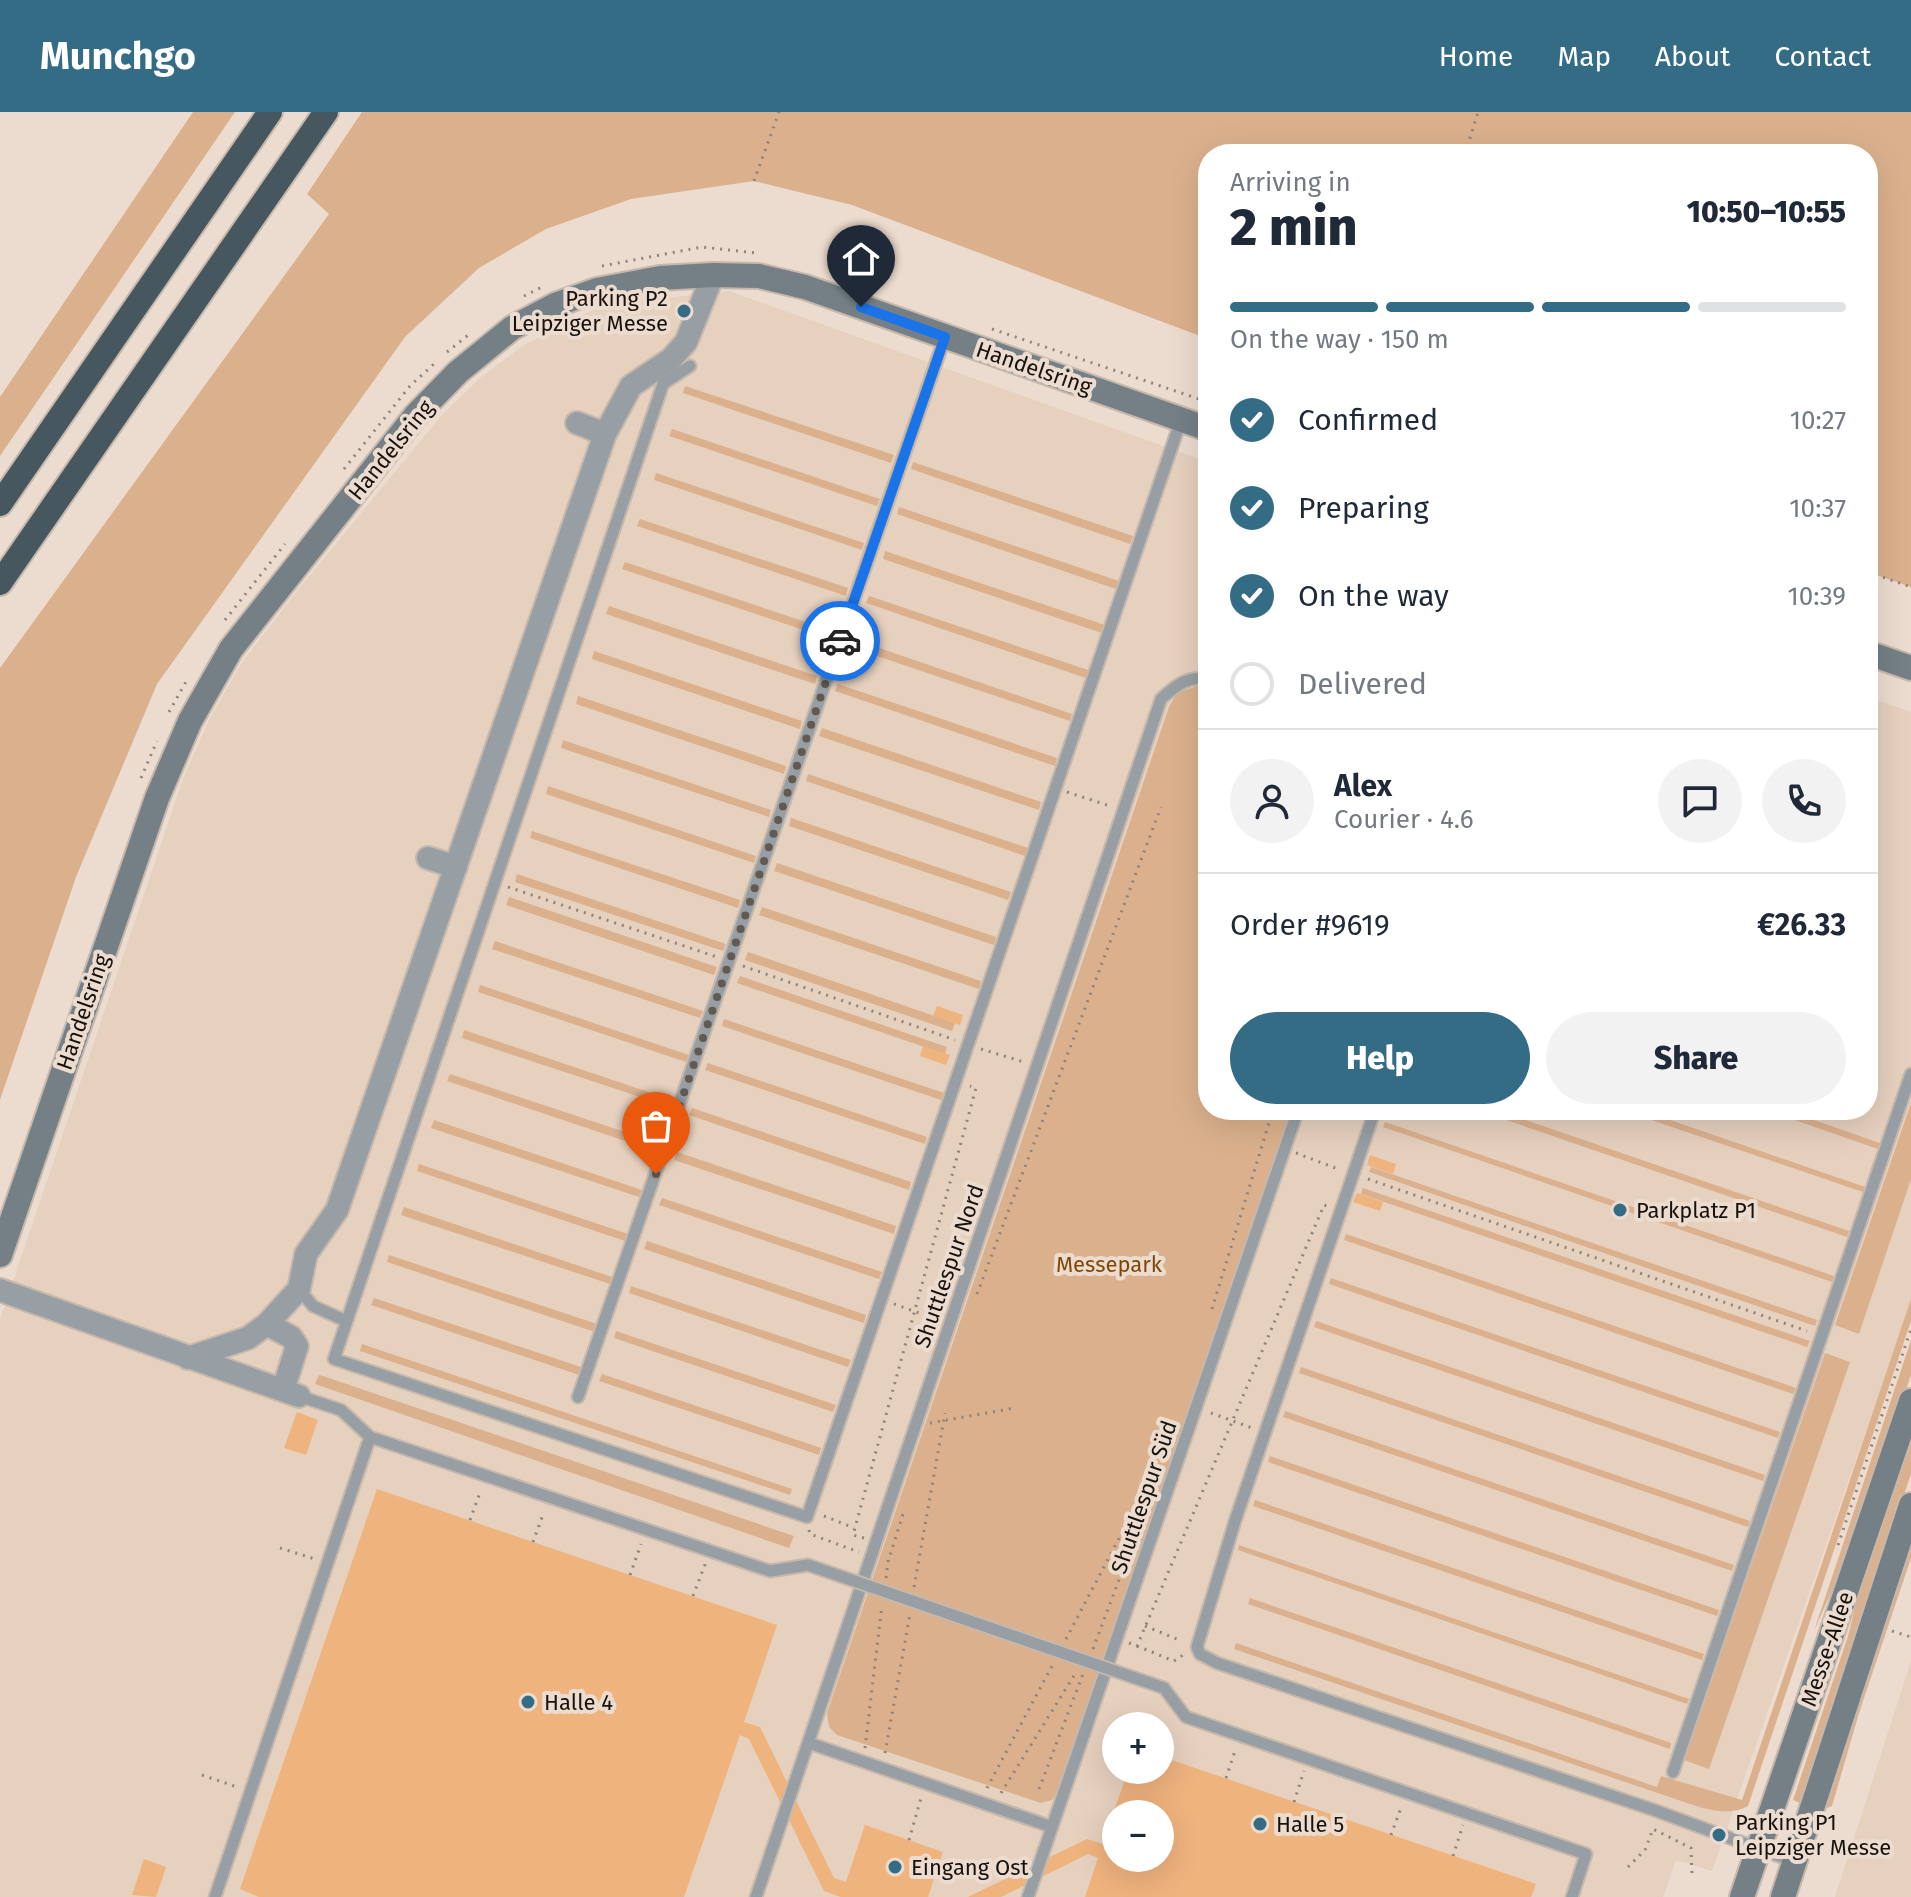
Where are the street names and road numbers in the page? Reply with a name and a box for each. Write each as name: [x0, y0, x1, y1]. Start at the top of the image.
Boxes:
street label: Handelsring: [973, 336, 1096, 401]
street label: Handelsring: [343, 394, 440, 505]
street label: Handelsring: [51, 950, 116, 1073]
street label: Shuttlespur Nord: [908, 1181, 990, 1351]
street label: Shuttlespur Süd: [1105, 1417, 1183, 1577]
street label: Messe-Allee: [1795, 1588, 1859, 1710]

